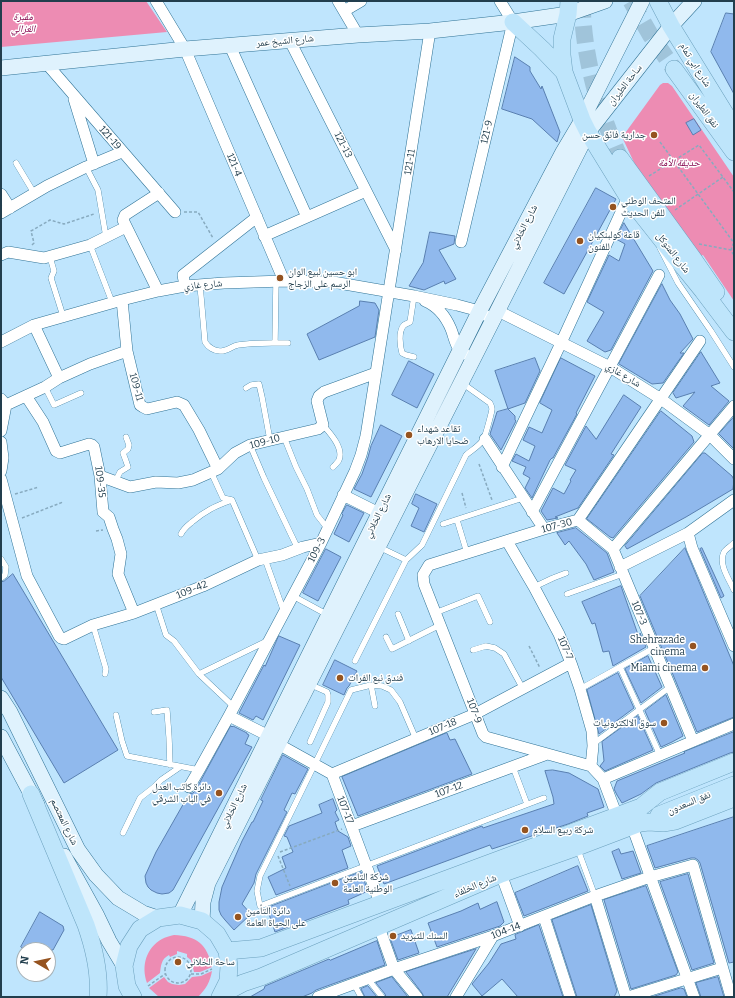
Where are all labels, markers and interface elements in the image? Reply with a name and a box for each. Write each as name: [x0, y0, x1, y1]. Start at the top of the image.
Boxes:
park label: مقبرة الغزالي: [11, 11, 35, 34]
street label: شارع الشيخ عمر: [256, 33, 314, 49]
street label: شارع ابي تمام: [677, 41, 713, 89]
street label: ساحة الطيران: [605, 62, 645, 108]
street label: نفق الطيران: [687, 90, 721, 130]
street label: 121-9: [478, 119, 496, 145]
street label: 121-19: [96, 124, 124, 152]
place label: جدارية فائق حسن: [582, 129, 646, 141]
street label: 121-13: [331, 130, 355, 160]
marker: جدارية فائق حسن: [649, 130, 659, 140]
street label: 121-11: [402, 148, 418, 176]
street label: 121-4: [224, 152, 244, 178]
park label: حديقة الأمة: [658, 157, 700, 169]
place label: المتحف الوطني للفن الحديث: [621, 195, 676, 218]
marker: المتحف الوطني للفن الحديث: [608, 202, 618, 212]
street label: شارع الخلاني: [508, 203, 540, 251]
place label: قاعة كولبنكيان للفنون: [588, 229, 640, 252]
street label: شارع المتوكل: [654, 230, 692, 276]
marker: قاعة كولبنكيان للفنون: [575, 236, 585, 246]
place label: ابو حسين لبيع الوان الرسم على الزجاج: [288, 266, 357, 290]
marker: ابو حسين لبيع الوان الرسم على الزجاج: [275, 273, 285, 283]
street label: شارع غازي: [183, 277, 223, 293]
street label: شارع غازي: [603, 360, 643, 390]
street label: 109-11: [127, 372, 145, 402]
place label: تقاعد شهداء ضحايا الارهاب: [417, 423, 469, 446]
marker: تقاعد شهداء ضحايا الارهاب: [404, 430, 414, 440]
street label: 109-10: [249, 432, 281, 452]
street label: 109-35: [92, 466, 108, 498]
street label: شارع الخلاني: [362, 492, 394, 540]
street label: 107-30: [540, 516, 574, 536]
street label: 109-3: [306, 536, 328, 564]
street label: 109-42: [175, 578, 209, 602]
street label: 107-3: [629, 599, 649, 627]
place label: Shehrazade cinema: [630, 634, 685, 658]
street label: 107-7: [555, 635, 575, 661]
marker: Shehrazade cinema: [688, 641, 698, 651]
place label: Miami cinema: [630, 662, 697, 674]
marker: Miami cinema: [700, 663, 710, 673]
place label: فندق نبع الفرات: [348, 672, 403, 684]
marker: فندق نبع الفرات: [335, 673, 345, 683]
street label: 107-9: [464, 697, 484, 725]
street label: 107-18: [427, 716, 459, 738]
place label: سوق الالكترونيات: [593, 717, 656, 729]
marker: سوق الالكترونيات: [659, 718, 669, 728]
street label: 107-12: [433, 779, 465, 801]
place label: دائرة كاتب العدل في الباب الشرقي: [152, 781, 211, 804]
street label: شارع الخلاني: [218, 782, 250, 830]
marker: دائرة كاتب العدل في الباب الشرقي: [214, 788, 224, 798]
street label: نفق السعدون: [666, 789, 712, 817]
street label: 107-17: [334, 795, 356, 825]
street label: شارع المعتصم: [48, 797, 80, 847]
place label: شركة ربيع السلام: [533, 824, 593, 836]
marker: شركة ربيع السلام: [520, 825, 530, 835]
place label: شركة التامين الوطنية العامة: [343, 871, 392, 894]
street label: شارع الخلفاء: [452, 872, 498, 900]
marker: شركة التامين الوطنية العامة: [330, 878, 340, 888]
place label: دائرة التأمين على الحياة العامة: [246, 905, 306, 928]
marker: دائرة التأمين على الحياة العامة: [233, 912, 243, 922]
street label: 104-14: [490, 920, 522, 942]
place label: السنك للتبريد: [401, 930, 448, 942]
marker: السنك للتبريد: [388, 931, 398, 941]
north arrow: [16, 942, 56, 982]
text: N: [18, 955, 32, 965]
place label: ساحة الخلاني: [186, 956, 235, 968]
marker: ساحة الخلاني: [173, 957, 183, 967]

